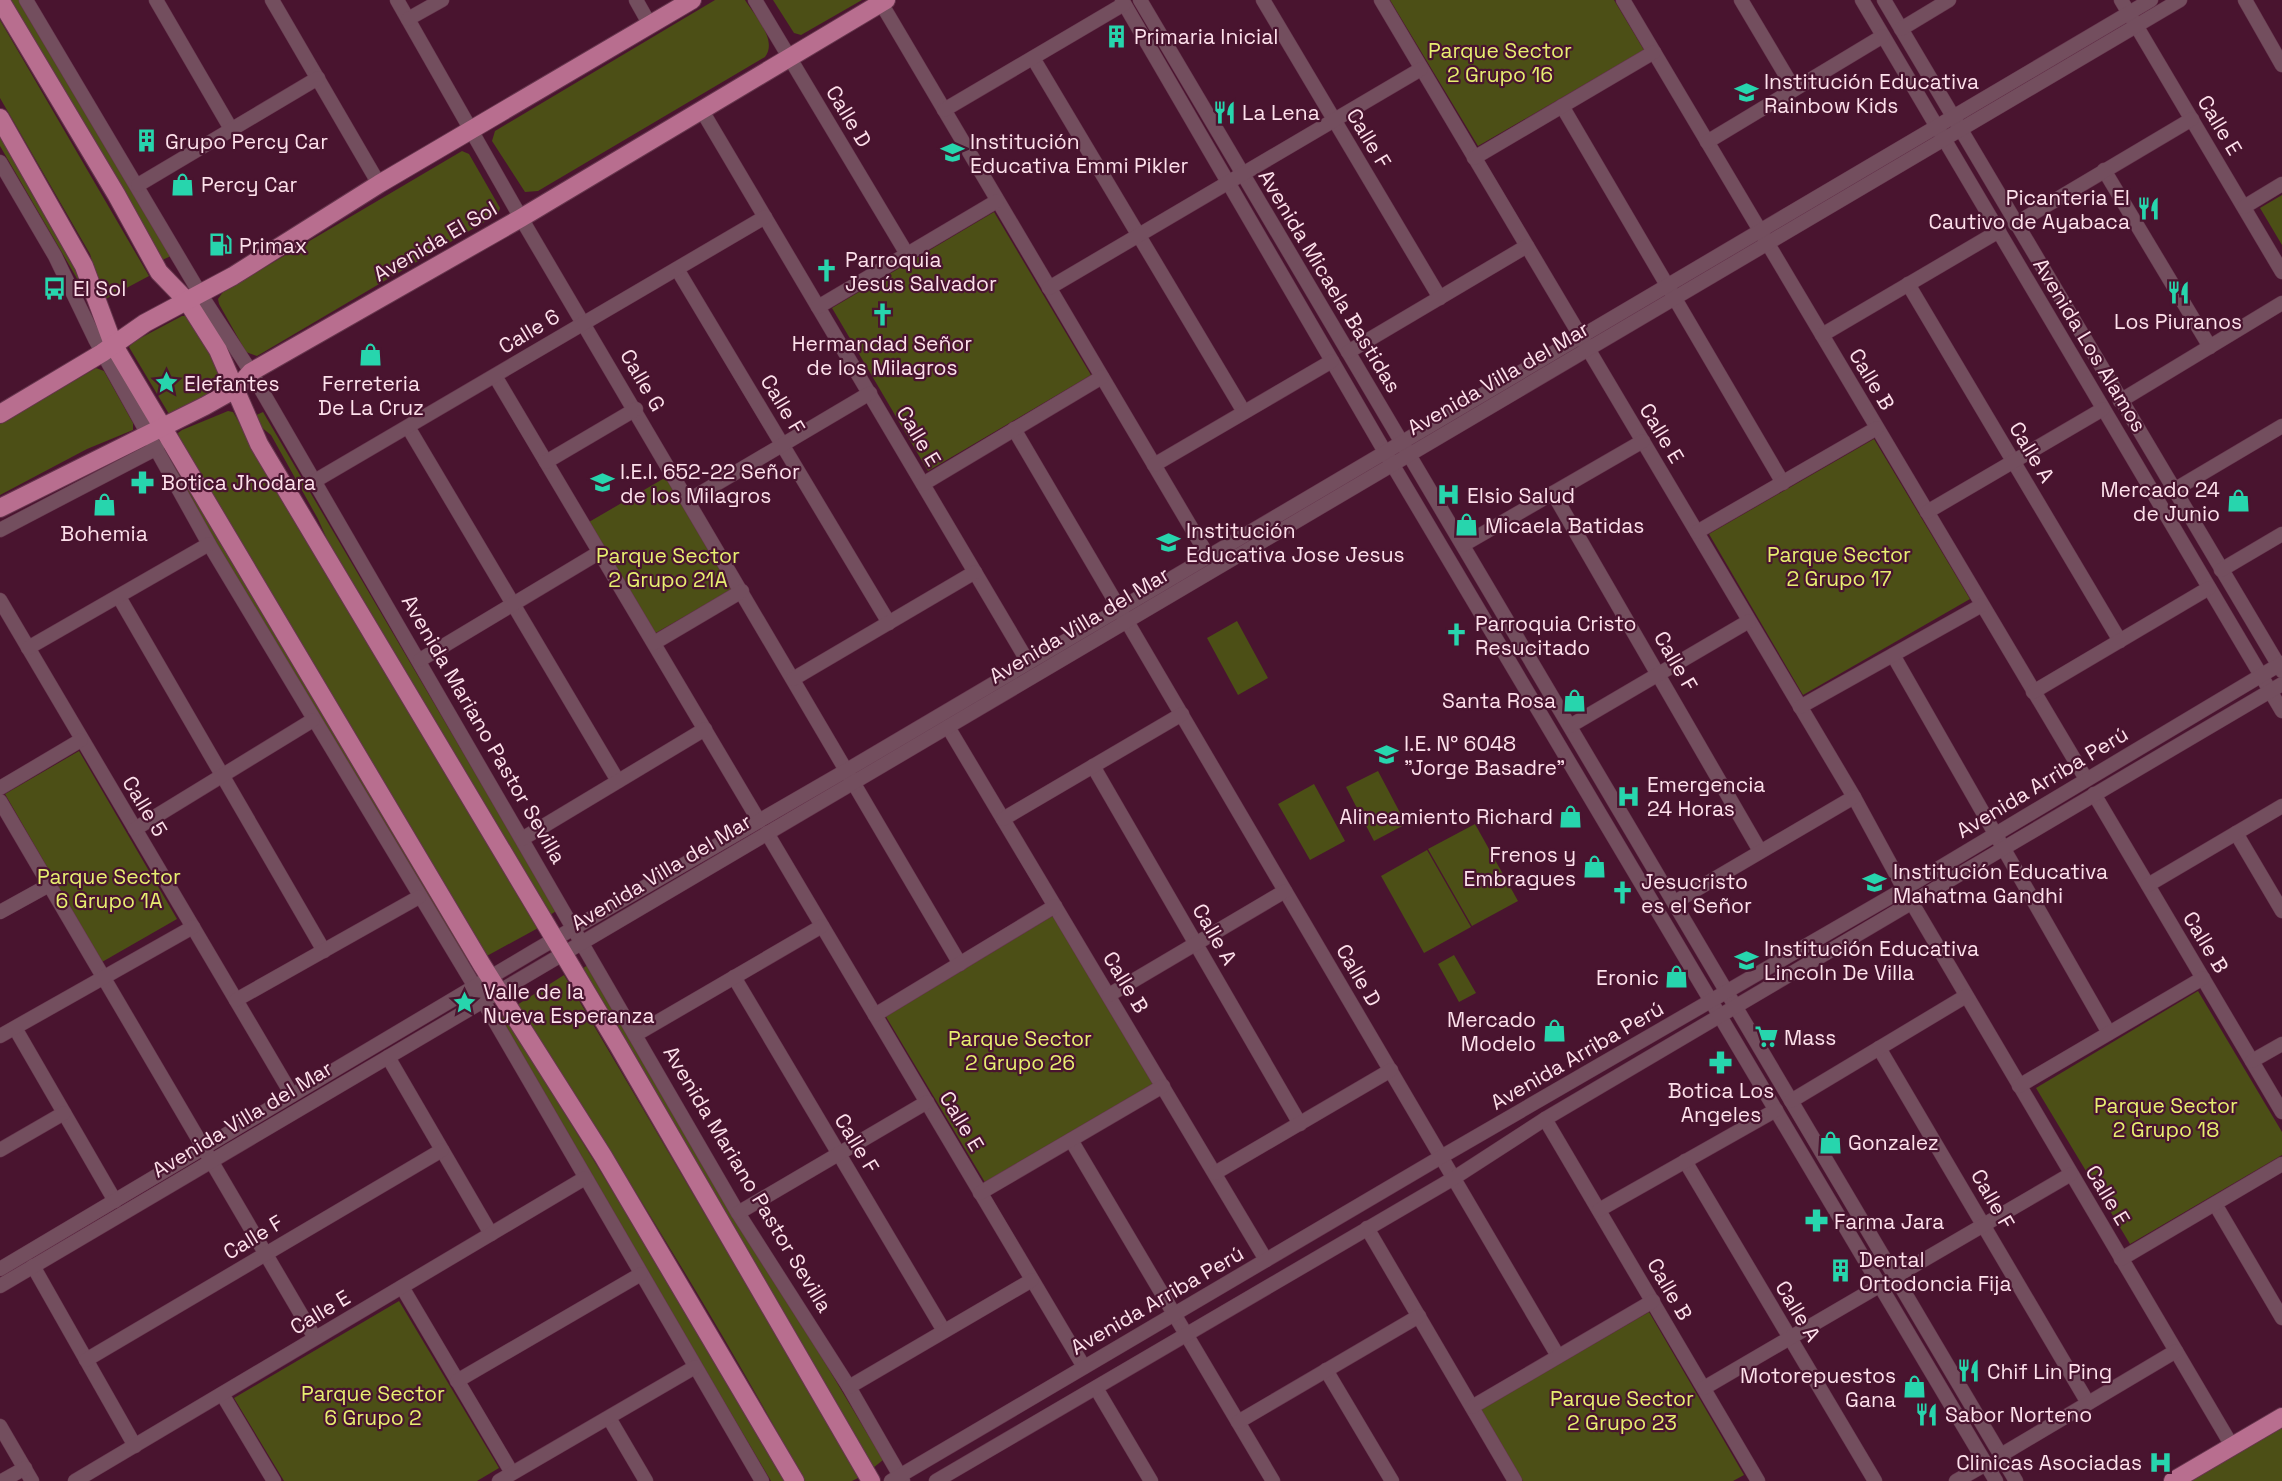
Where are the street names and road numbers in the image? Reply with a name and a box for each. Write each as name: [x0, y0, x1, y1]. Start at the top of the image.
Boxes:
street label: Calle D: [820, 80, 878, 152]
street label: Calle E: [2192, 90, 2248, 160]
street label: Calle F: [1341, 103, 1397, 173]
street label: Avenida Micaela Bastidas: [1253, 164, 1407, 398]
street label: Avenida El Sol: [368, 195, 502, 287]
street label: Avenida Los Alamos: [2027, 253, 2153, 437]
street label: Calle 6: [494, 302, 564, 360]
street label: Avenida Villa del Mar: [1402, 315, 1594, 441]
street label: Calle B: [1843, 343, 1901, 415]
street label: Calle G: [614, 344, 672, 416]
street label: Calle F: [755, 369, 811, 439]
street label: Calle E: [1634, 398, 1690, 468]
street label: Calle E: [891, 401, 947, 471]
street label: Calle A: [2003, 416, 2061, 488]
street label: Avenida Villa del Mar: [984, 560, 1174, 689]
street label: Avenida Mariano Pastor Sevilla: [396, 590, 572, 868]
street label: Calle F: [1648, 626, 1704, 696]
street label: Avenida Arriba Perú: [1951, 720, 2133, 844]
street label: Calle 5: [116, 771, 174, 841]
street label: Avenida Villa del Mar: [566, 807, 756, 936]
street label: Calle A: [1187, 898, 1243, 970]
street label: Calle B: [2177, 906, 2235, 978]
street label: Calle D: [1330, 939, 1388, 1011]
street label: Calle B: [1097, 946, 1155, 1018]
street label: Avenida Arriba Perú: [1486, 994, 1668, 1116]
street label: Avenida Mariano Pastor Sevilla: [658, 1041, 838, 1317]
street label: Avenida Villa del Mar: [147, 1054, 337, 1183]
street label: Calle E: [934, 1086, 990, 1156]
street label: Calle F: [829, 1108, 885, 1178]
street label: Calle E: [2080, 1160, 2136, 1230]
street label: Calle F: [1965, 1164, 2021, 1234]
street label: Calle F: [218, 1209, 288, 1265]
street label: Avenida Arriba Perú: [1066, 1239, 1248, 1361]
street label: Calle B: [1641, 1253, 1699, 1325]
street label: Calle A: [1769, 1275, 1827, 1347]
street label: Calle E: [285, 1284, 355, 1340]

